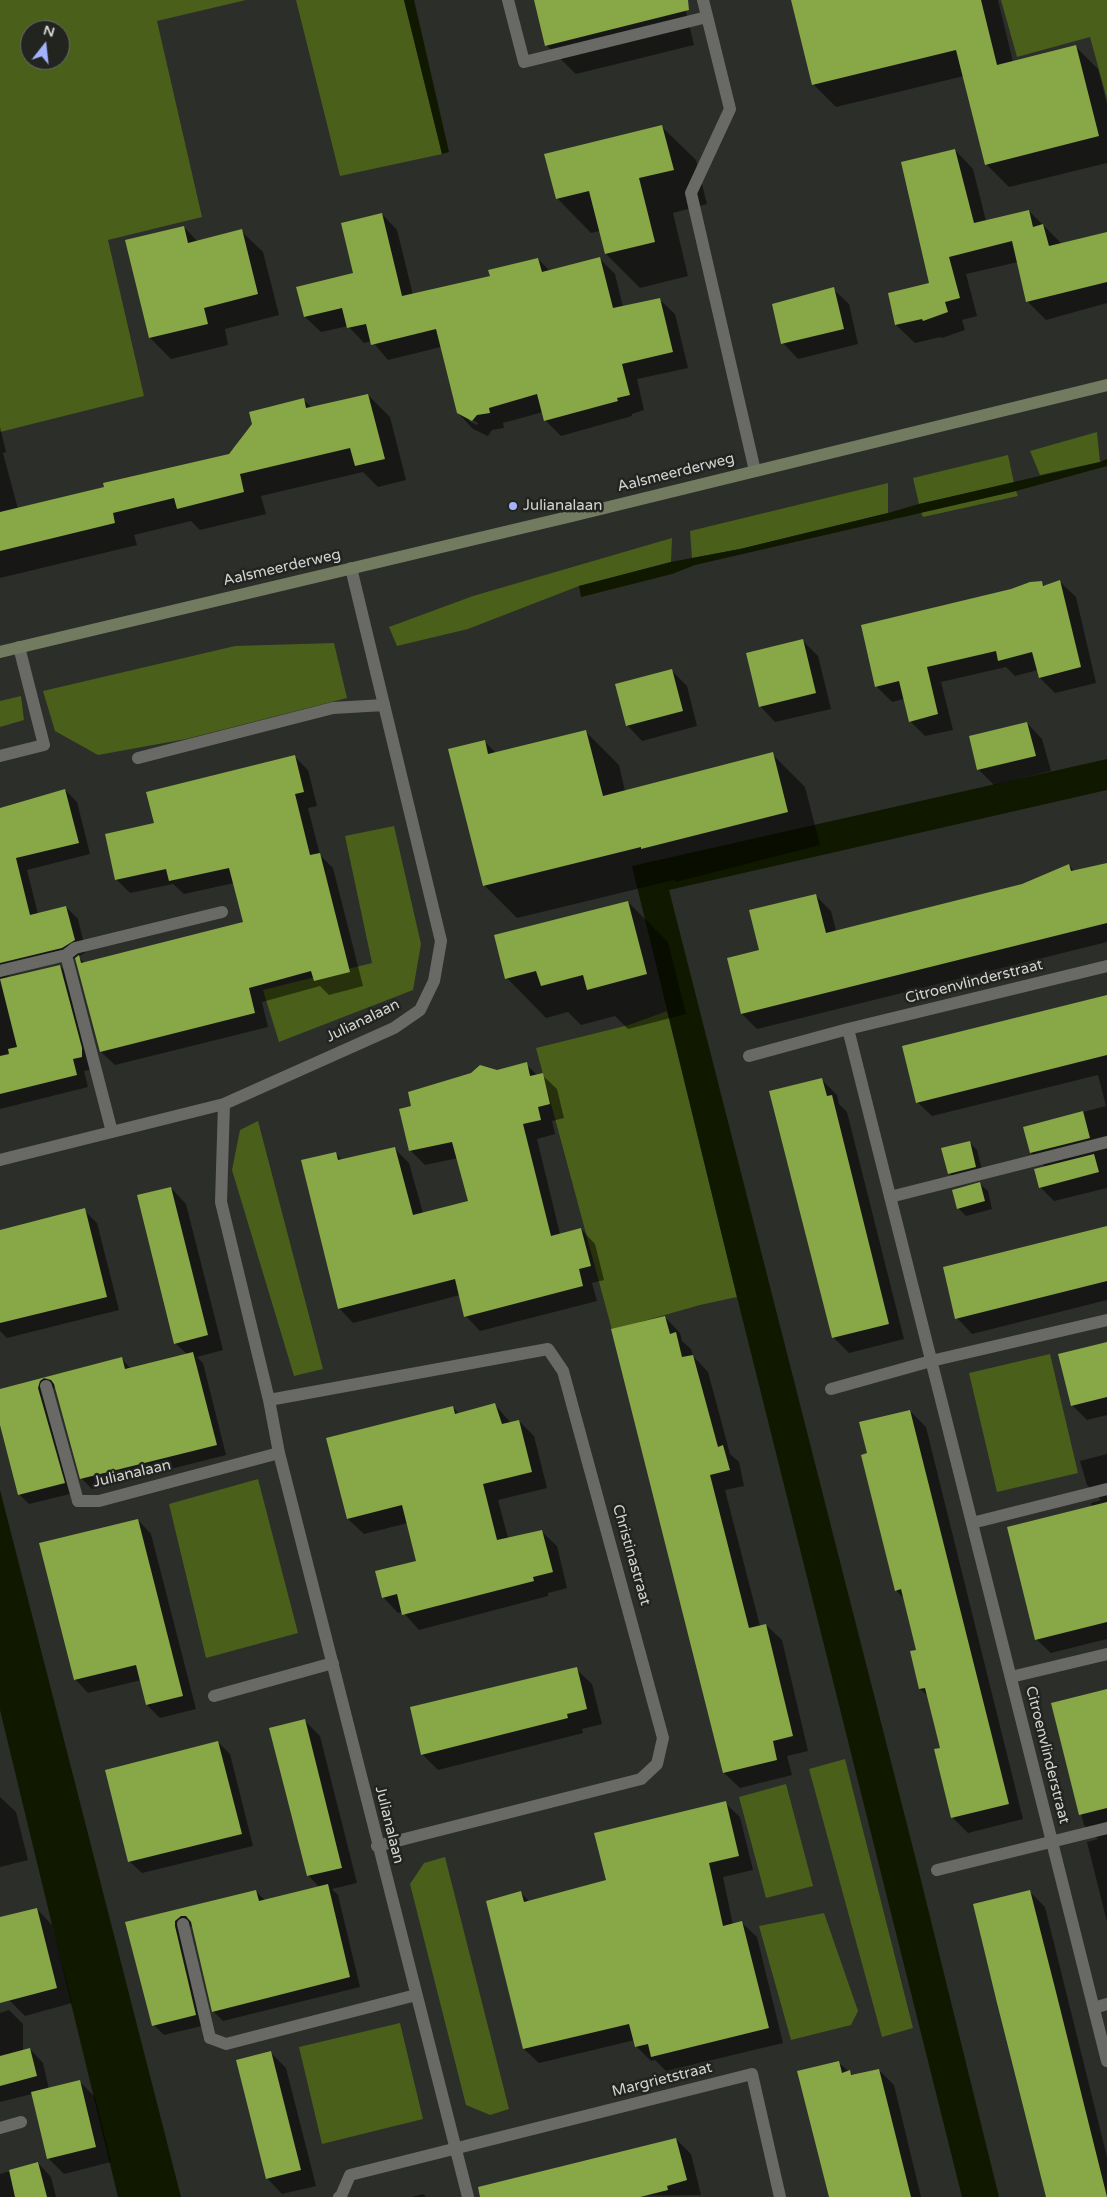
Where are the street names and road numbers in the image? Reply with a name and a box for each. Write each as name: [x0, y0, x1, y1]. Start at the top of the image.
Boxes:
street label: Aalsmeerderweg: [615, 450, 737, 496]
street label: Aalsmeerderweg: [221, 546, 343, 590]
street label: Citroenvlinderstraat: [903, 956, 1045, 1008]
street label: Julianalaan: [323, 996, 403, 1046]
street label: Julianalaan: [91, 1456, 173, 1492]
street label: Christinastraat: [608, 1502, 654, 1608]
street label: Citroenvlinderstraat: [1021, 1684, 1073, 1826]
street label: Julianalaan: [371, 1784, 407, 1866]
street label: Margrietstraat: [610, 2059, 714, 2101]

